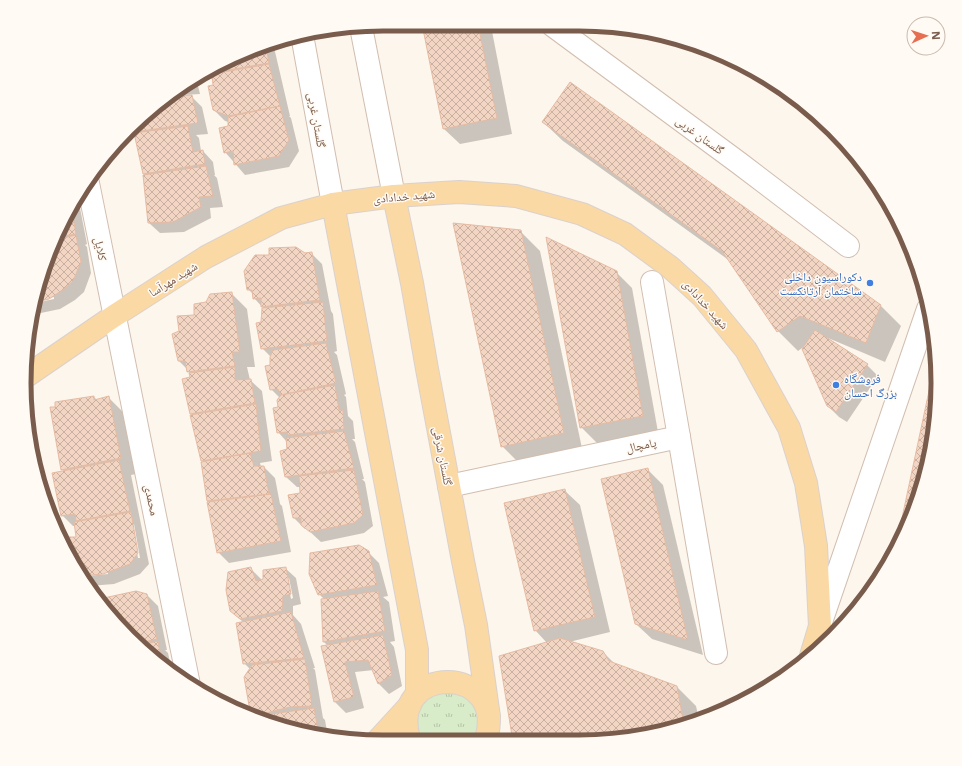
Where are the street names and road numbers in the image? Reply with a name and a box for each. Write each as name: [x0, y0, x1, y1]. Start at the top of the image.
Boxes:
street label: گلستان غربی: [304, 91, 330, 149]
street label: گلستان غربی: [672, 112, 728, 158]
street label: شهید خدادادی: [372, 185, 436, 207]
street label: کلایل: [90, 236, 112, 262]
street label: شهید مهرآسا: [145, 257, 201, 301]
street label: شهید خدادادی: [679, 275, 733, 333]
street label: گلستان شرقی: [429, 425, 457, 487]
street label: پامچال: [624, 433, 658, 457]
street label: محمدی: [140, 483, 164, 517]

